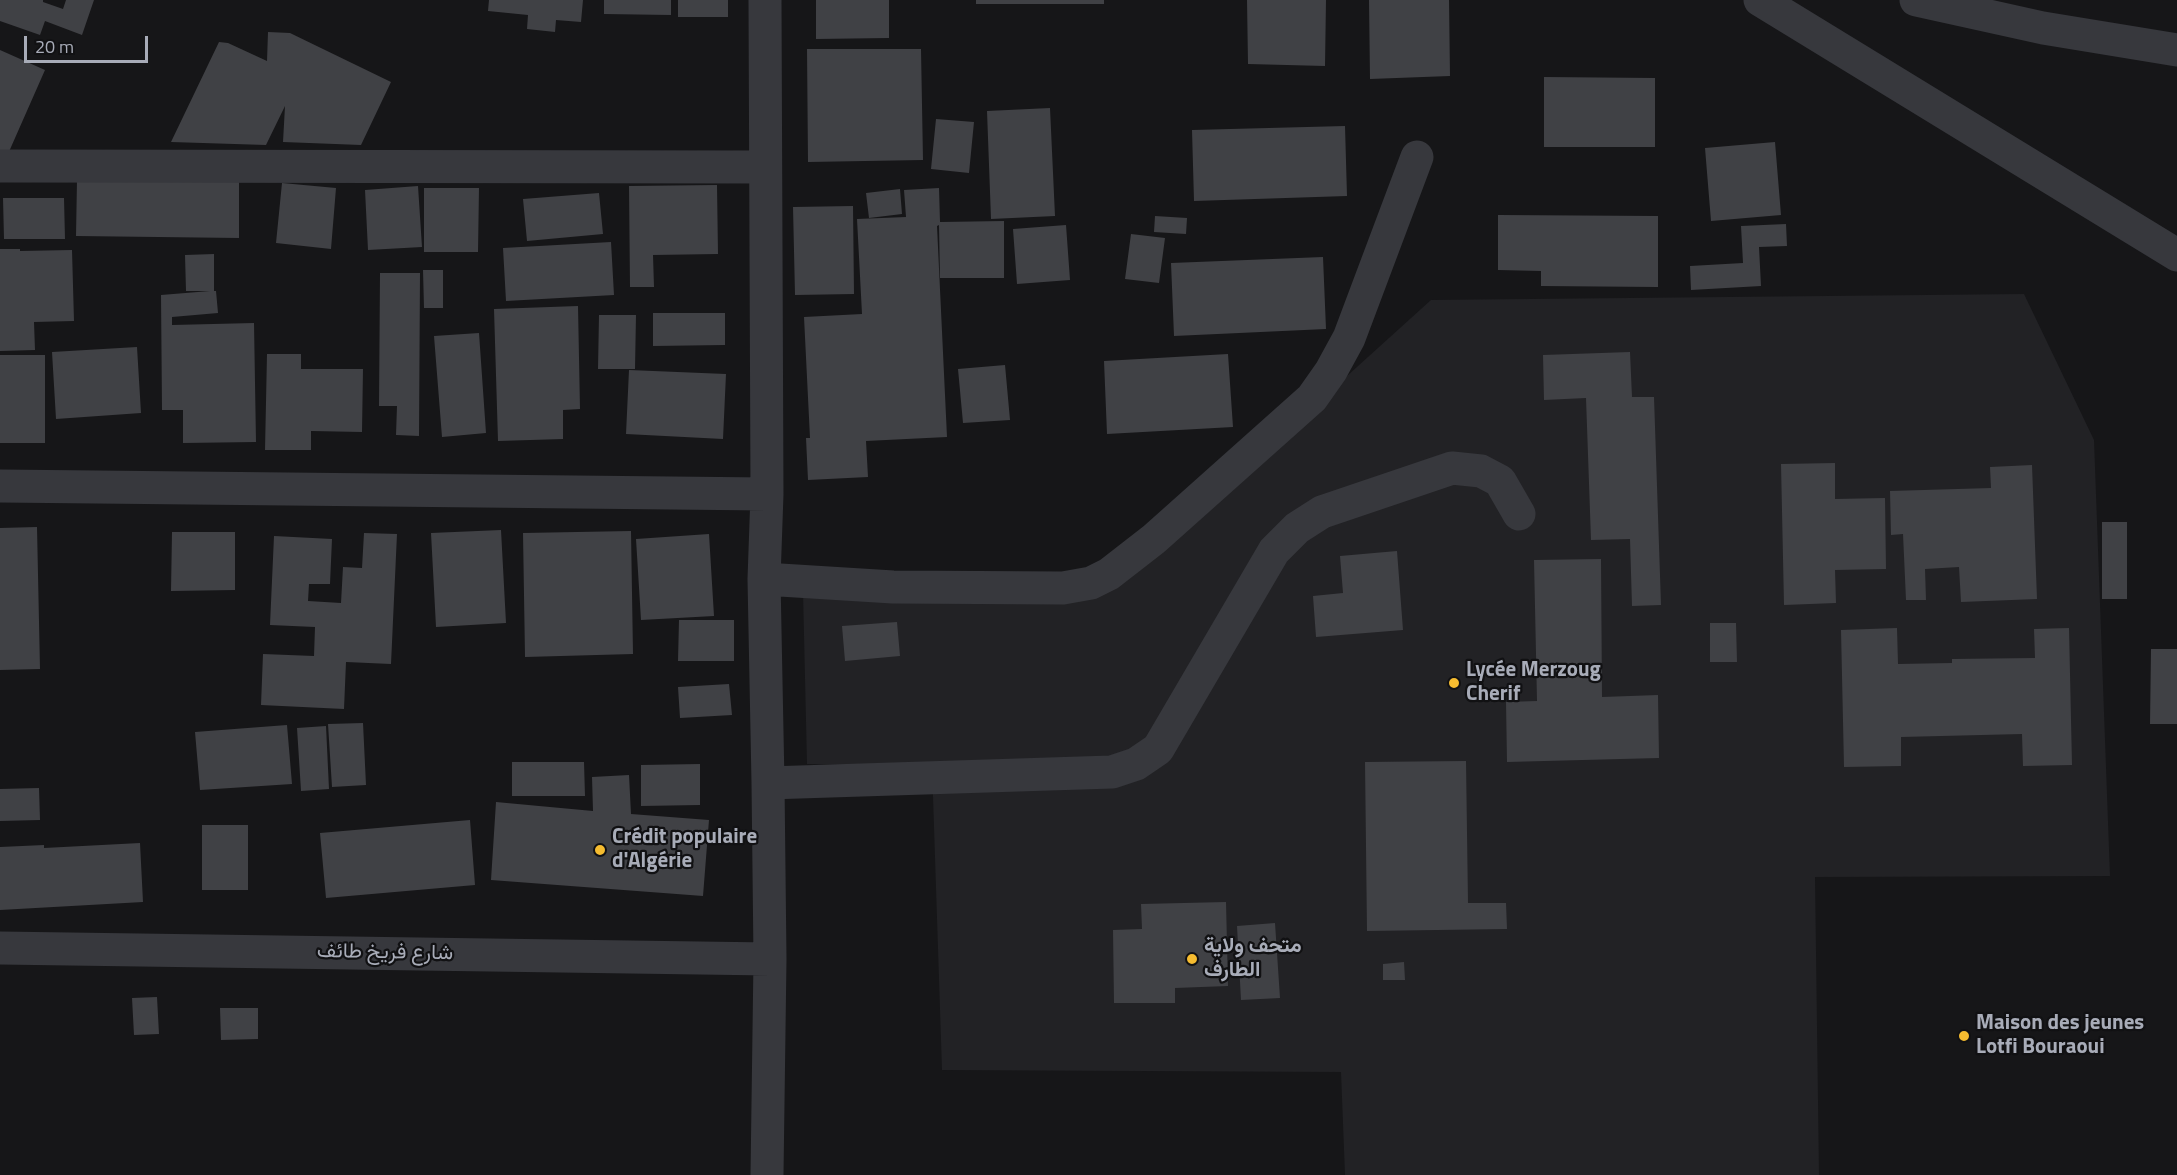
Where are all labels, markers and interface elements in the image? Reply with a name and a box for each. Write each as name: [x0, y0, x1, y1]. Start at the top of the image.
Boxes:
scale bar: [27, 24, 152, 62]
text: 20 m: [35, 33, 74, 60]
place label: Lycée Merzoug Cherif: [1466, 658, 1601, 708]
marker: Lycée Merzoug Cherif: [1447, 676, 1461, 690]
place label: Crédit populaire d'Algérie: [612, 825, 757, 875]
marker: Crédit populaire d'Algérie: [593, 843, 607, 857]
place label: متحف ولاية الطارف: [1204, 934, 1302, 984]
street label: شارع فريخ طائف: [317, 939, 453, 967]
marker: متحف ولاية الطارف: [1185, 952, 1199, 966]
place label: Maison des jeunes Lotfi Bouraoui: [1976, 1011, 2144, 1061]
marker: Maison des jeunes Lotfi Bouraoui: [1957, 1029, 1971, 1043]

